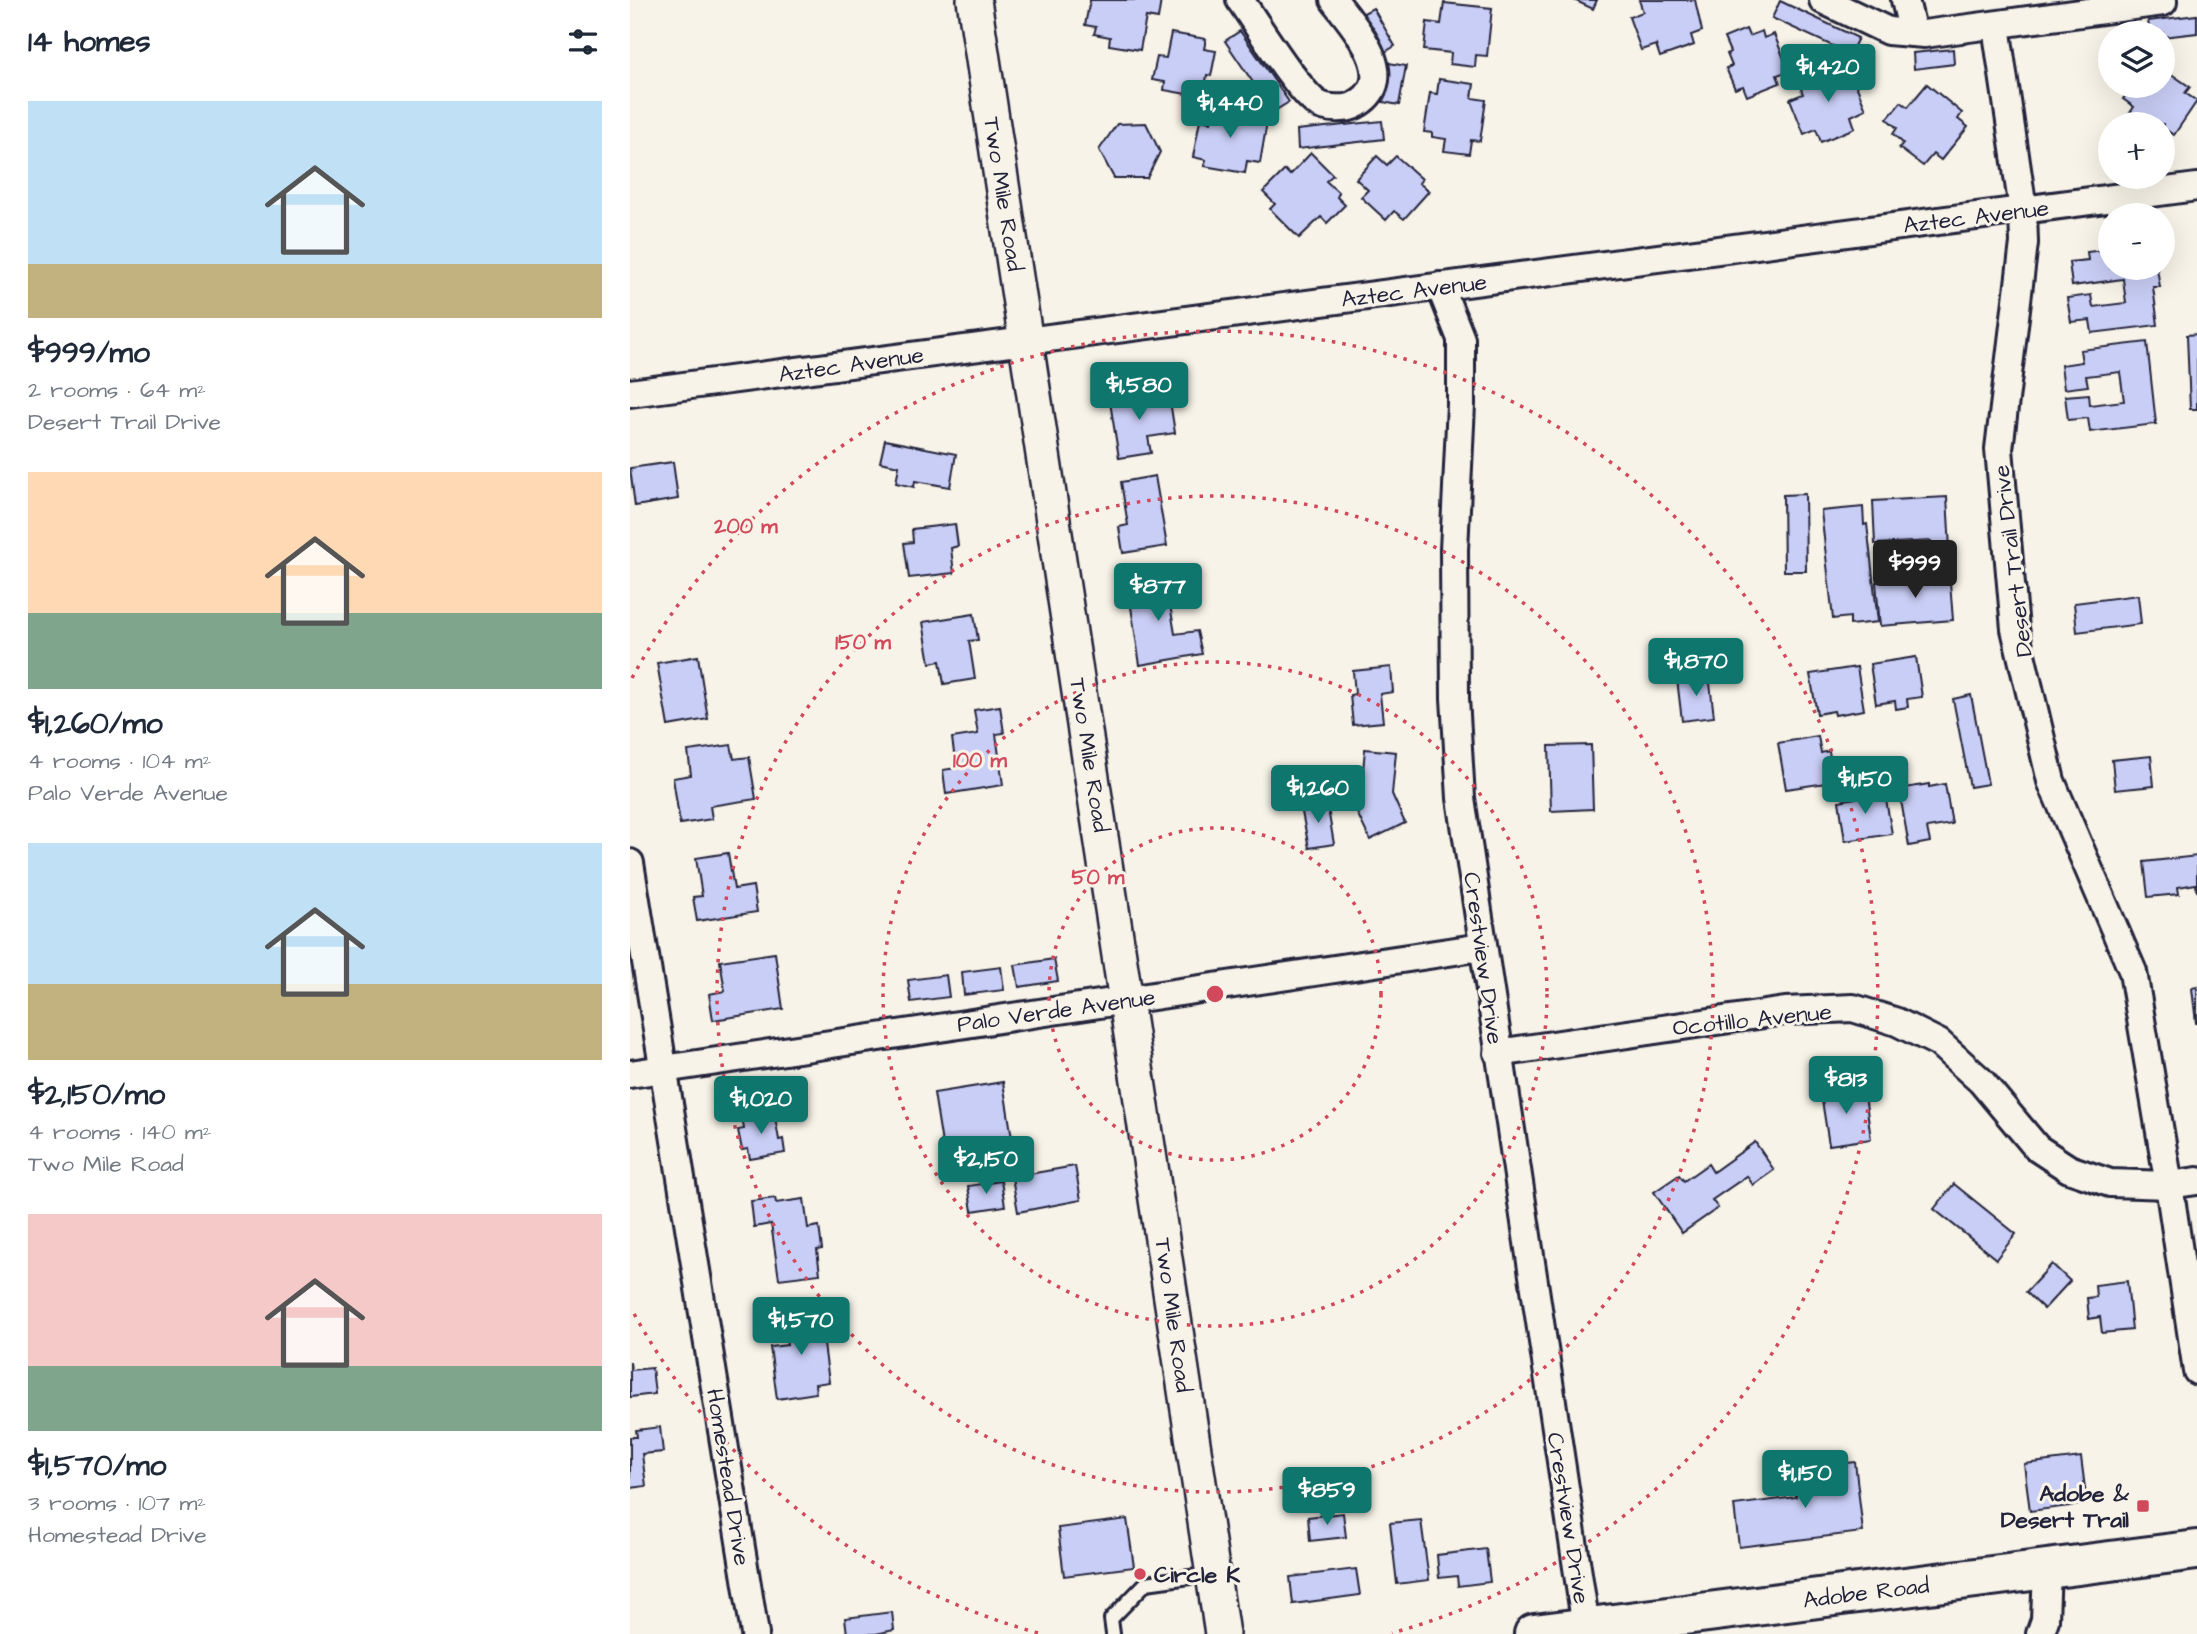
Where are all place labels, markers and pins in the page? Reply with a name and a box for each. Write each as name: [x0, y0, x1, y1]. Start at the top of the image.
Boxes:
pin: $1,420: [1771, 44, 1885, 104]
pin: $1,440: [1173, 80, 1287, 140]
pin: $1,580: [1082, 362, 1196, 422]
pin: $999: [1874, 540, 1956, 600]
pin: $877: [1117, 564, 1199, 623]
pin: $1,870: [1639, 638, 1753, 698]
pin: $1,150: [1808, 756, 1922, 816]
pin: $1,260: [1261, 766, 1375, 825]
centre of rings: [1203, 982, 1227, 1006]
pin: $813: [1805, 1056, 1887, 1116]
pin: $1,020: [704, 1076, 818, 1136]
pin: $2,150: [929, 1136, 1043, 1196]
pin: $1,570: [744, 1298, 858, 1357]
pin: $1,150: [1748, 1450, 1862, 1510]
pin: $859: [1286, 1468, 1368, 1527]
place label: Adobe & Desert Trail: [2001, 1478, 2130, 1536]
marker: Adobe & Desert Trail: [2135, 1498, 2151, 1514]
place label: Circle K: [1154, 1559, 1241, 1591]
marker: Circle K: [1132, 1566, 1148, 1582]

